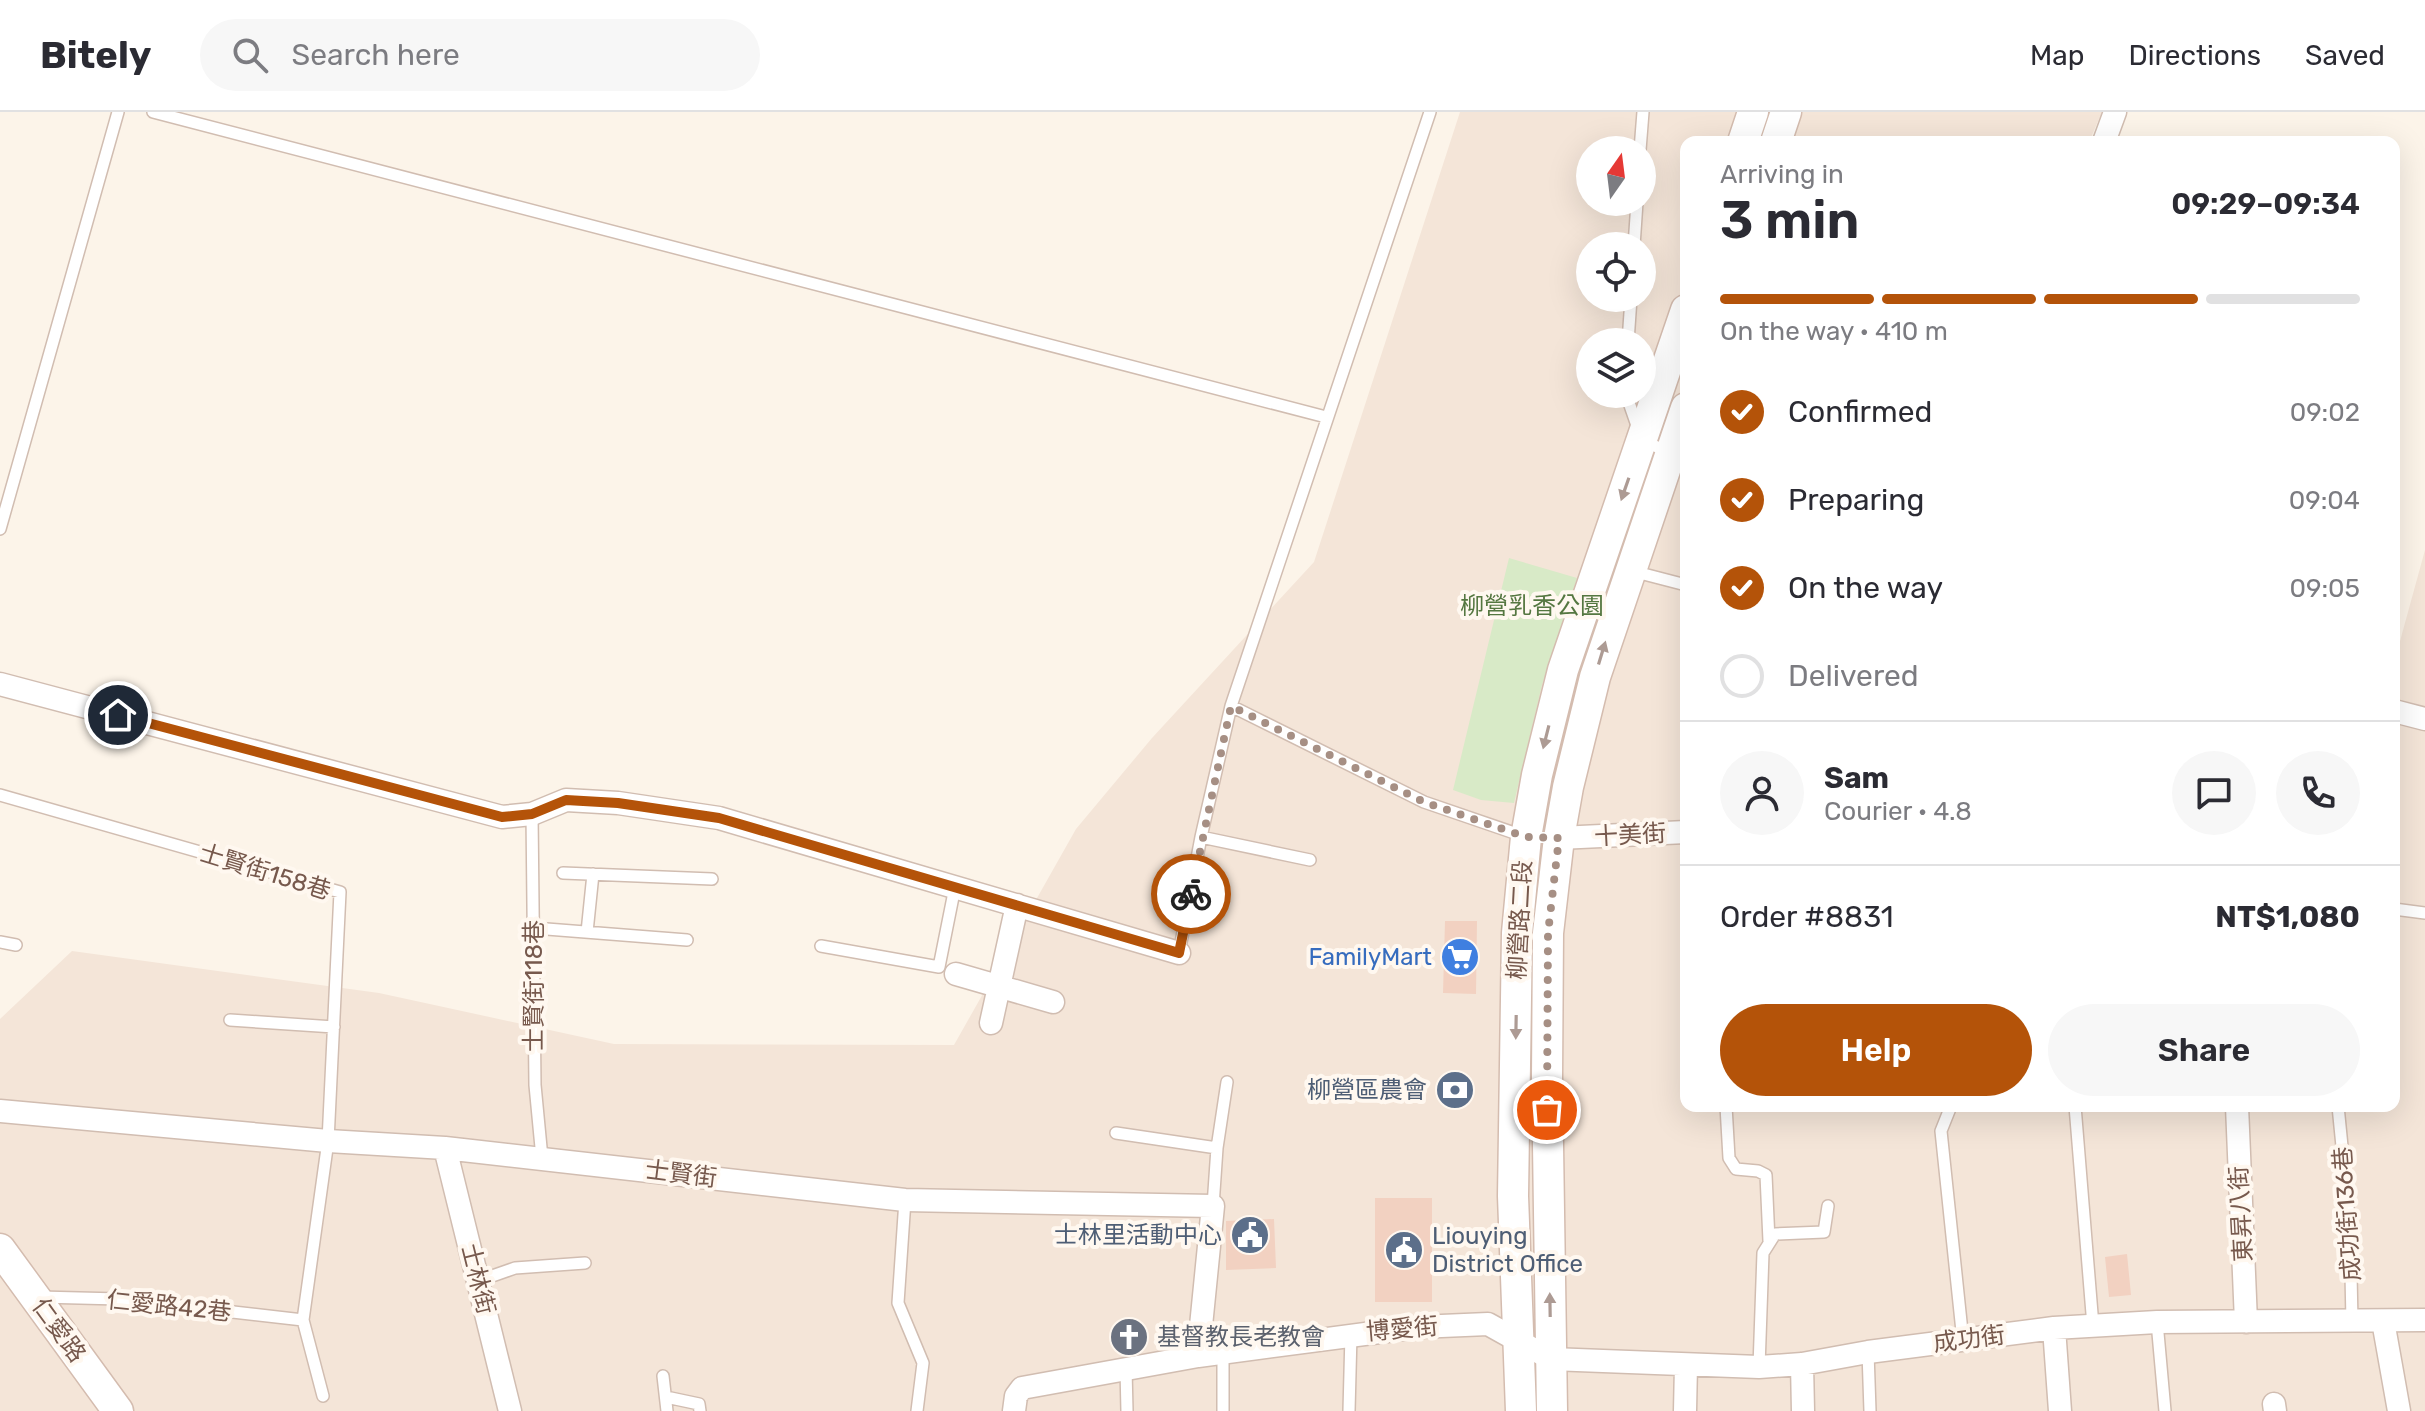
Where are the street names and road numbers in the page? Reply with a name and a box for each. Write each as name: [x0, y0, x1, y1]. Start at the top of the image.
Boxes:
street label: 十美街: [1593, 819, 1667, 851]
street label: 士賢街158巷: [196, 839, 334, 905]
street label: 柳營路二段: [1503, 859, 1537, 981]
street label: 士賢街118巷: [520, 920, 548, 1052]
street label: 成功街136巷: [2328, 1146, 2366, 1282]
street label: 士賢街: [644, 1156, 718, 1192]
street label: 東昇八街: [2225, 1165, 2257, 1263]
street label: 士林街: [456, 1241, 500, 1317]
street label: 仁愛路42巷: [105, 1286, 233, 1326]
street label: 仁愛路: [27, 1293, 91, 1367]
street label: 博愛街: [1365, 1312, 1439, 1346]
street label: 成功街: [1932, 1321, 2006, 1357]

